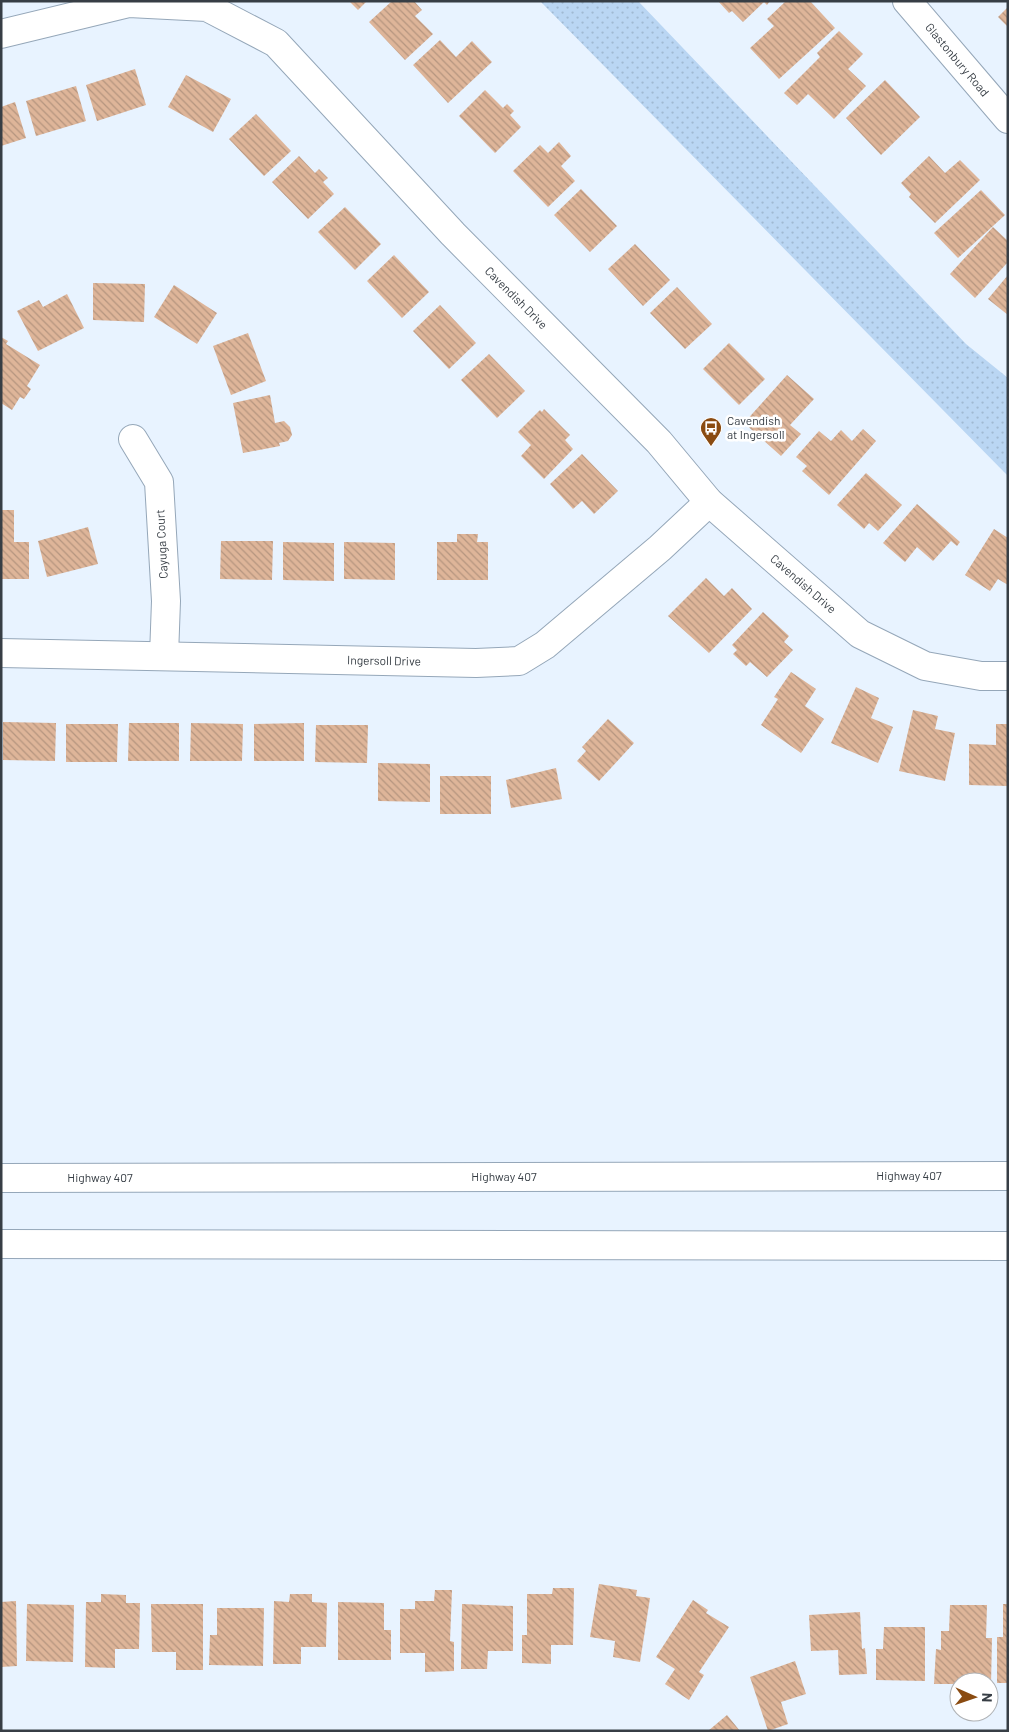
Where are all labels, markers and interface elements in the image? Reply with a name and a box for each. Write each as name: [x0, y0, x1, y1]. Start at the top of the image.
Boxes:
street label: Glastonbury Road: [923, 20, 992, 99]
street label: Cavendish Drive: [483, 263, 551, 331]
place label: Cavendish at Ingersoll: [727, 413, 784, 441]
bus stop icon: Cavendish at Ingersoll: [699, 416, 723, 447]
street label: Cayuga Court: [152, 509, 170, 579]
street label: Cavendish Drive: [768, 551, 839, 616]
street label: Ingersoll Drive: [347, 652, 421, 668]
street label: Highway 407: [876, 1168, 942, 1182]
street label: Highway 407: [471, 1169, 537, 1183]
street label: Highway 407: [67, 1170, 133, 1184]
north arrow: [949, 1672, 999, 1722]
text: N: [979, 1693, 996, 1702]

